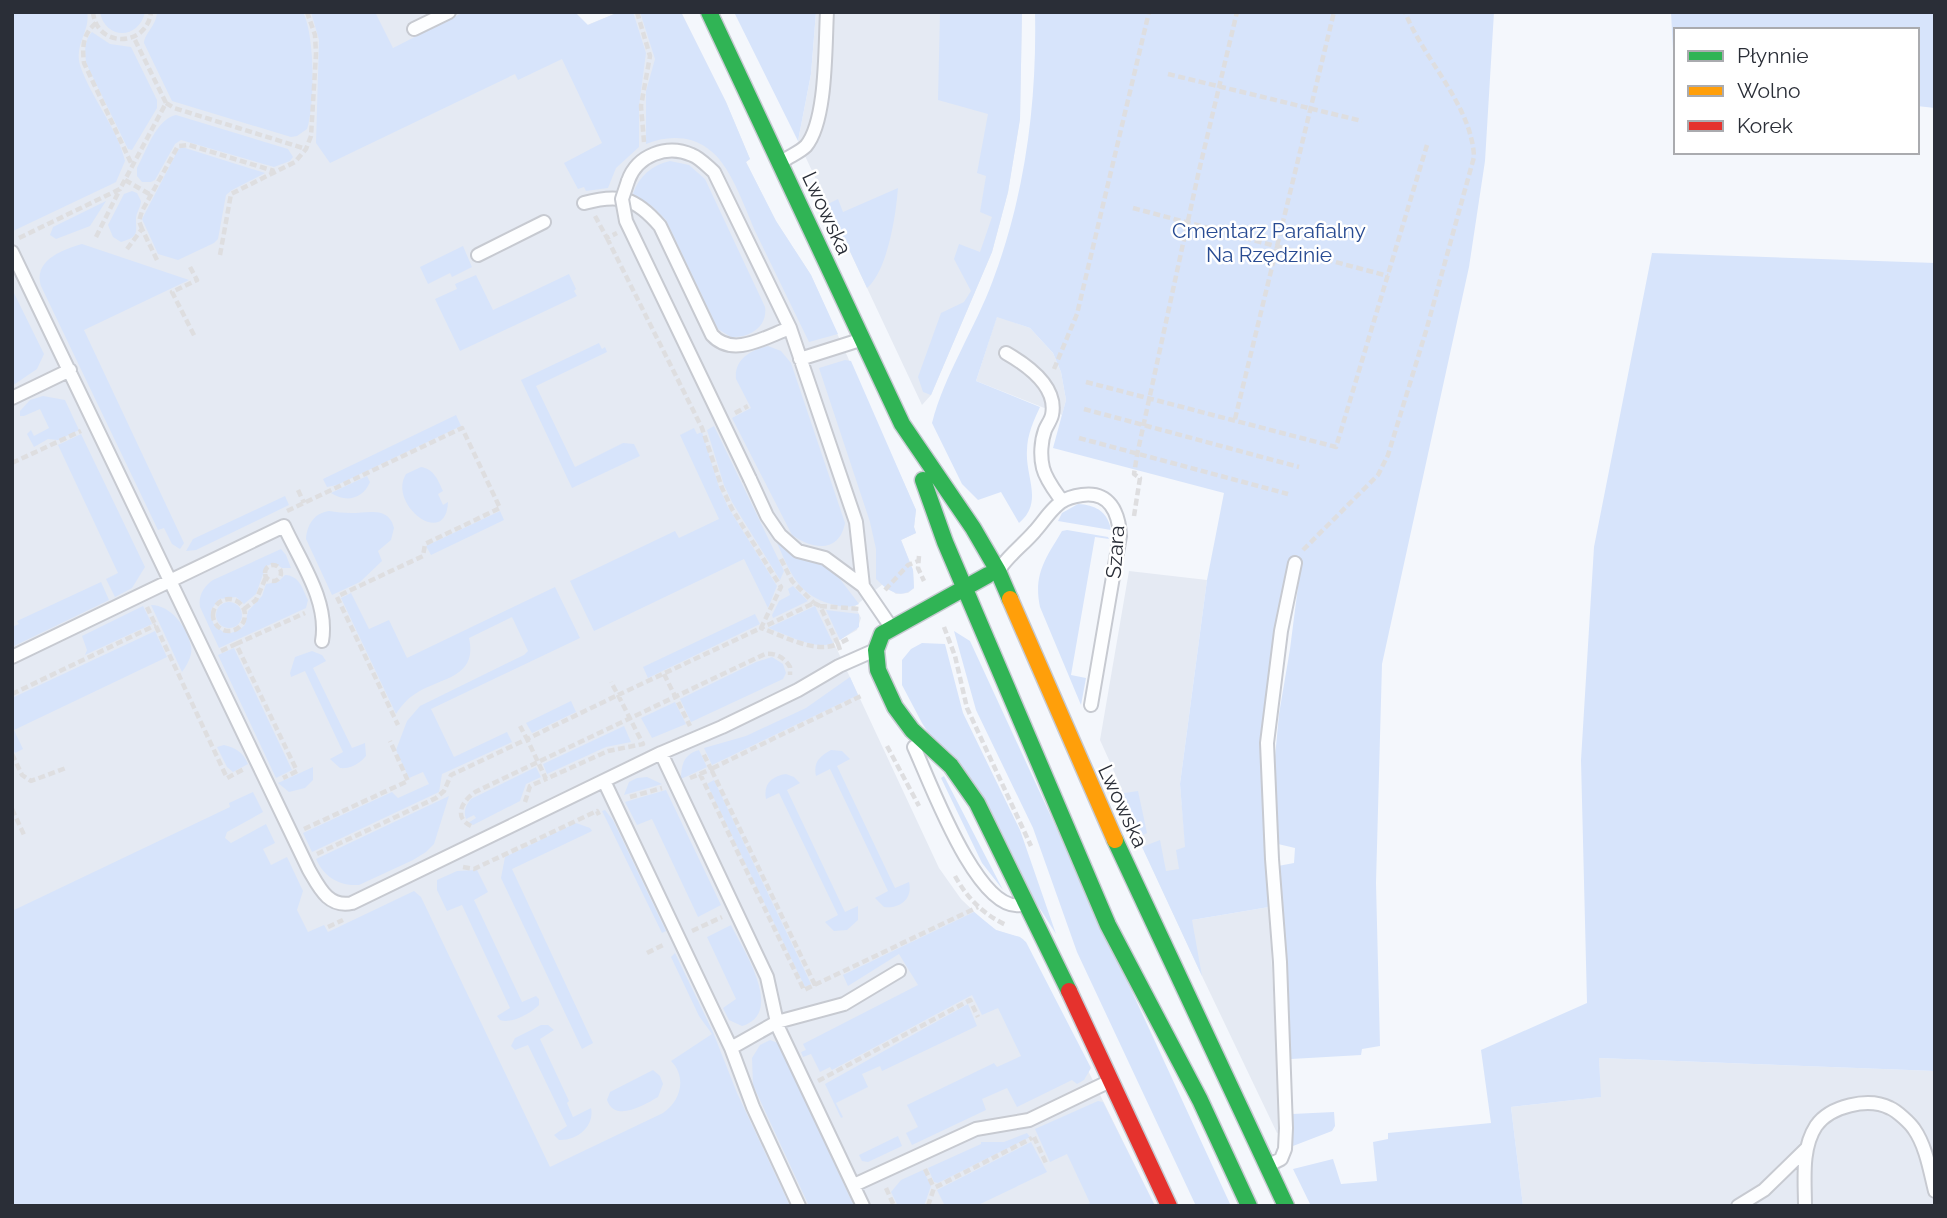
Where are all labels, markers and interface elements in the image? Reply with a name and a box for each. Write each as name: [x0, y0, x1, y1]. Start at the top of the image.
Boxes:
legend: [1674, 28, 1919, 154]
text: Płynnie: [1737, 43, 1809, 68]
text: Wolno: [1737, 78, 1801, 103]
text: Korek: [1737, 113, 1793, 138]
street label: Lwowska: [797, 167, 857, 259]
park label: Cmentarz Parafialny Na Rzędzinie: [1172, 218, 1366, 267]
street label: Szara: [1101, 525, 1129, 579]
street label: Lwowska: [1093, 760, 1153, 852]

